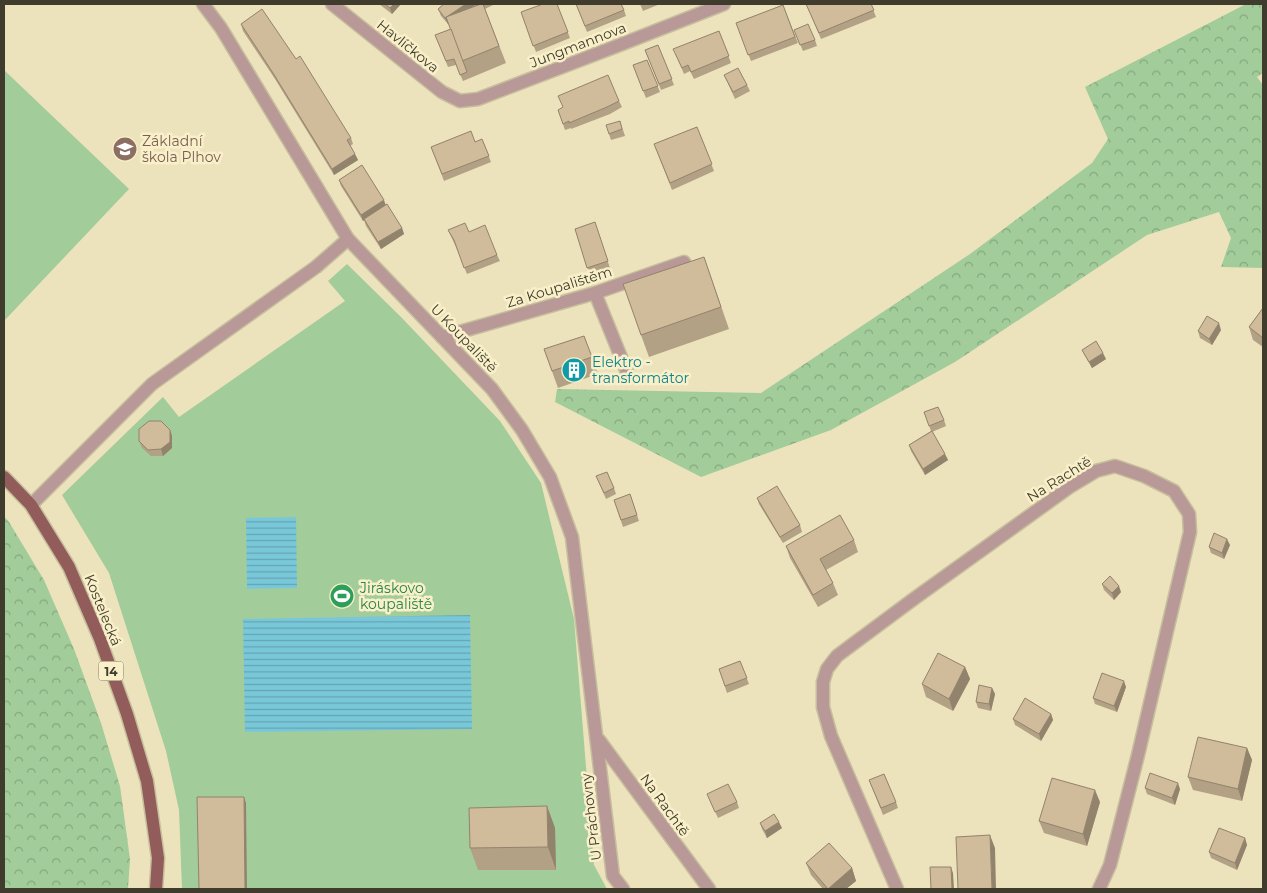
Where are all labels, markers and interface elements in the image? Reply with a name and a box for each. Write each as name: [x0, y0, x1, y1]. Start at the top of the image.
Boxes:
street label: Havlíčkova: [373, 16, 443, 76]
street label: Jungmannova: [526, 18, 629, 72]
place label: Základní škola Plhov: [142, 132, 221, 166]
school or university icon: Základní škola Plhov: [112, 136, 138, 162]
street label: Za Koupalištěm: [504, 262, 614, 312]
street label: U Koupaliště: [427, 300, 501, 376]
place label: Elektro - transformátor: [592, 353, 690, 387]
building icon: Elektro - transformátor: [561, 357, 587, 383]
street label: Na Rachtě: [1023, 452, 1095, 506]
street label: Kostelecká: [80, 572, 126, 648]
place label: Jiráskovo koupaliště: [359, 579, 432, 613]
sports icon: Jiráskovo koupaliště: [329, 583, 355, 609]
road number: 14: [98, 661, 124, 680]
street label: Na Rachtě: [636, 770, 694, 840]
street label: U Práchovny: [577, 772, 605, 862]

